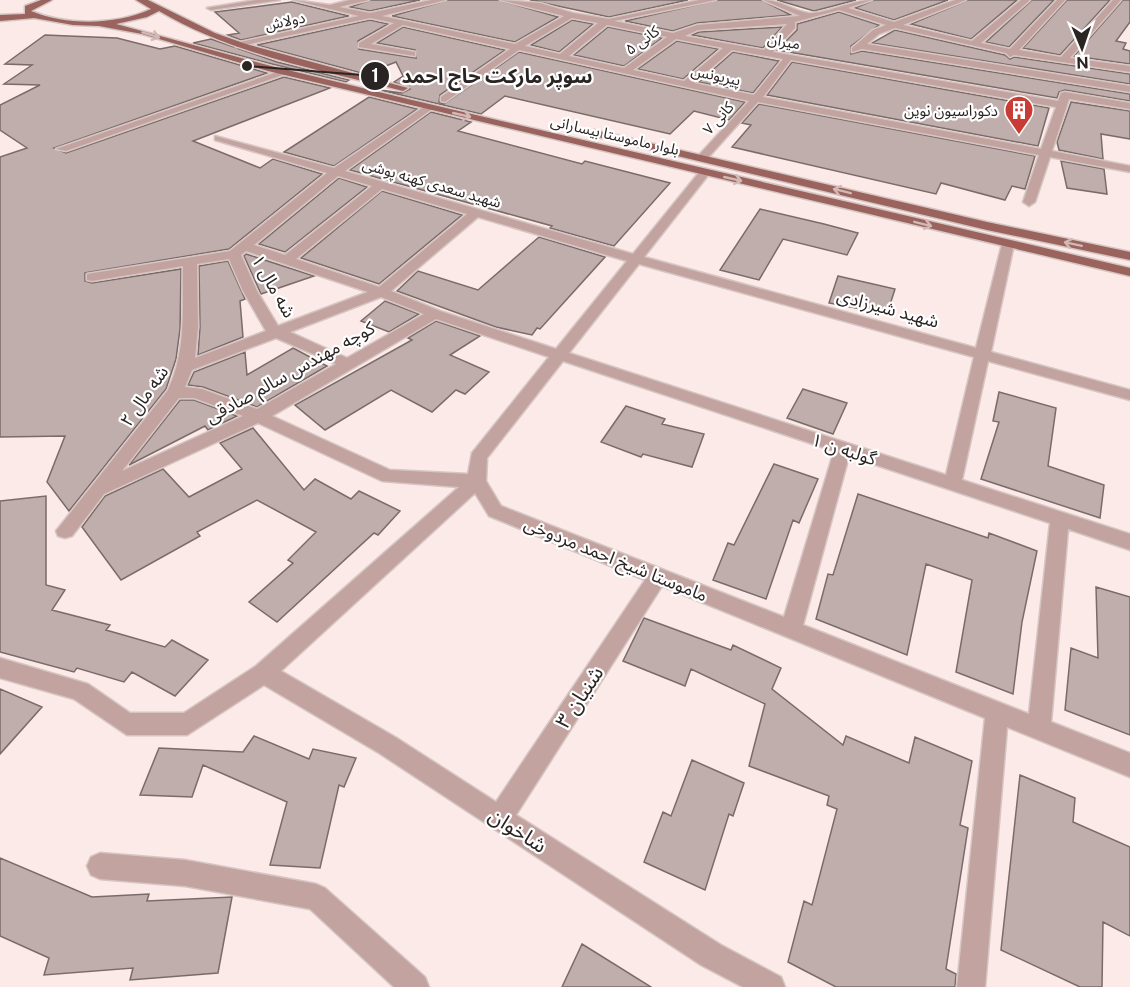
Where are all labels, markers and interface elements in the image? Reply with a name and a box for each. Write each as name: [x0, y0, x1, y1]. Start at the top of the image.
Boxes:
street label: دولاش: [263, 8, 307, 35]
north arrow: [1052, 18, 1112, 78]
street label: کانی ۵: [622, 22, 664, 59]
one-way arrow: [141, 30, 160, 41]
street label: میران: [766, 30, 802, 53]
text: N: [1076, 53, 1089, 72]
callout: سوپر مارکت حاج احمد: [360, 57, 605, 95]
street label: پیریونس: [689, 61, 742, 91]
text: سوپر مارکت حاج احمد: [401, 64, 593, 91]
text: 1: [371, 65, 379, 86]
building icon: دکوراسیون نوین: [1003, 94, 1035, 136]
street label: کانی ۷: [699, 98, 738, 138]
place label: دکوراسیون نوین: [904, 102, 998, 120]
one-way arrow: [452, 109, 471, 121]
street label: بلوار ماموستا بیسارانی: [549, 112, 681, 159]
street label: شهید سعدی کهنه پوشی: [360, 155, 504, 213]
one-way arrow: [723, 174, 743, 185]
one-way arrow: [833, 184, 852, 196]
one-way arrow: [913, 219, 932, 231]
one-way arrow: [1063, 238, 1083, 249]
street label: شه مال ۱: [247, 251, 300, 322]
street label: شهید شیرزادی: [835, 284, 941, 333]
street label: کوچه مهندس سالم صادقی: [202, 316, 380, 430]
street label: شه مال ۲: [116, 362, 173, 431]
street label: گولبه ن ۱: [809, 429, 880, 470]
street label: ماموستا شیخ احمد مردوخی: [520, 513, 711, 608]
street label: شنیان ۳: [550, 661, 608, 733]
street label: شاخوان: [484, 802, 552, 858]

